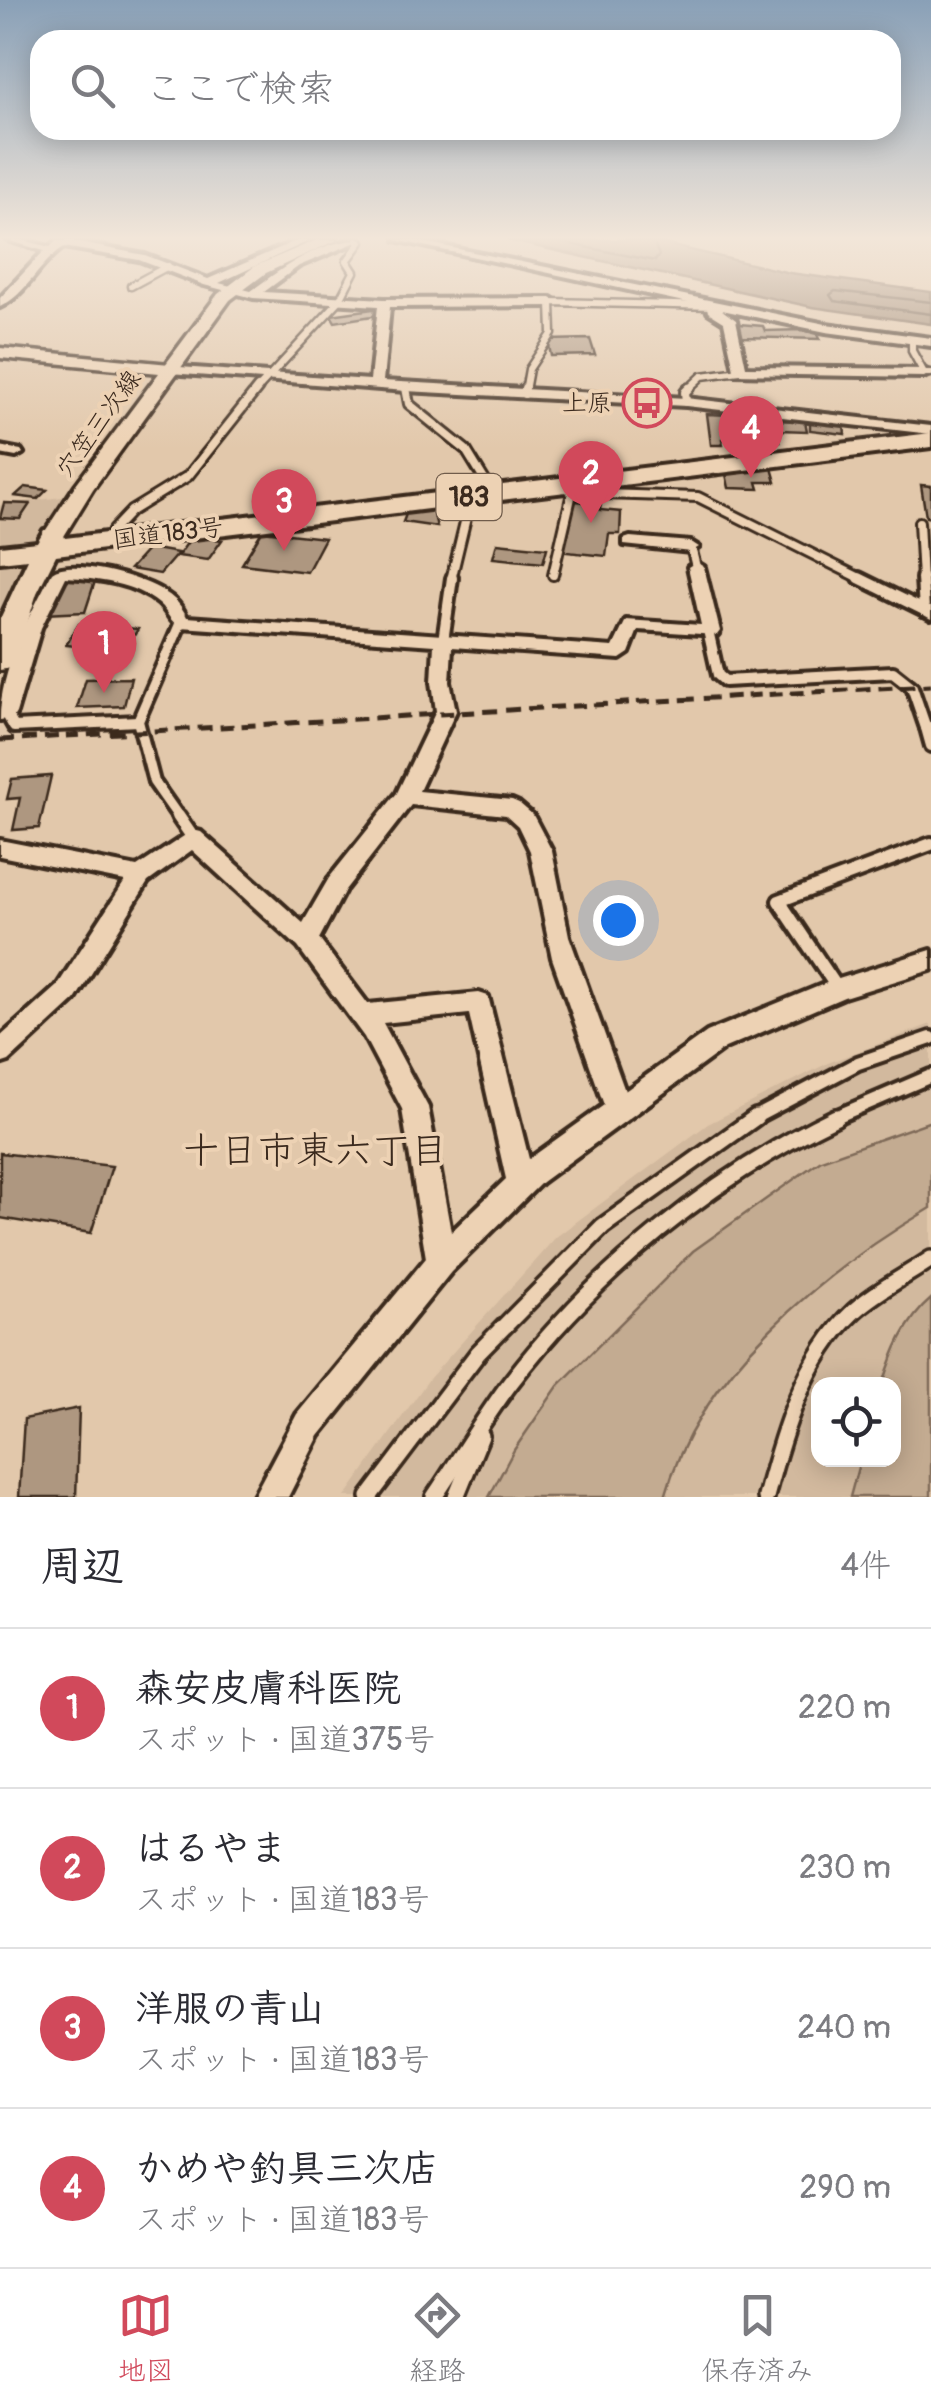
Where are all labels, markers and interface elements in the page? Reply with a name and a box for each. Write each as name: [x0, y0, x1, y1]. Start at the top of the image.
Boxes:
search box: [30, 30, 901, 140]
icon: search: [65, 58, 120, 113]
text: ここで検索: [145, 65, 335, 113]
street label: 穴笠三次線: [50, 364, 148, 484]
bus stop icon: 上原: [621, 377, 673, 429]
place label: 上原: [562, 388, 612, 419]
pin: 4: [718, 396, 784, 478]
pin: 2: [558, 440, 624, 523]
pin: 3: [252, 468, 316, 551]
road number: 183: [436, 474, 502, 520]
street label: 国道183号: [111, 512, 225, 556]
pin: 1: [72, 610, 136, 693]
your location: [593, 895, 644, 946]
district label: 十日市東六丁目: [182, 1127, 448, 1175]
map controls: [811, 1377, 901, 1467]
button: locate: [811, 1377, 901, 1467]
text: 周辺: [40, 1541, 124, 1593]
text: 4件: [840, 1546, 891, 1586]
text: 森安皮膚科医院: [135, 1665, 401, 1713]
text: 1: [66, 1688, 79, 1728]
text: 220 m: [798, 1688, 891, 1728]
text: スポット · 国道375号: [135, 1720, 435, 1760]
text: はるやま: [135, 1825, 288, 1873]
text: 2: [64, 1848, 81, 1888]
text: 230 m: [799, 1848, 891, 1888]
text: スポット · 国道183号: [135, 1880, 430, 1920]
text: 洋服の青山: [135, 1985, 325, 2033]
text: 3: [64, 2008, 81, 2048]
text: 240 m: [797, 2008, 891, 2048]
text: スポット · 国道183号: [135, 2040, 430, 2080]
text: かめや釣具三次店: [135, 2145, 439, 2193]
text: 4: [63, 2168, 82, 2208]
text: 290 m: [799, 2168, 891, 2208]
text: スポット · 国道183号: [135, 2200, 430, 2240]
tab: 地図: [118, 2288, 174, 2389]
tab: 経路: [409, 2288, 465, 2389]
tab: 保存済み: [701, 2288, 813, 2389]

